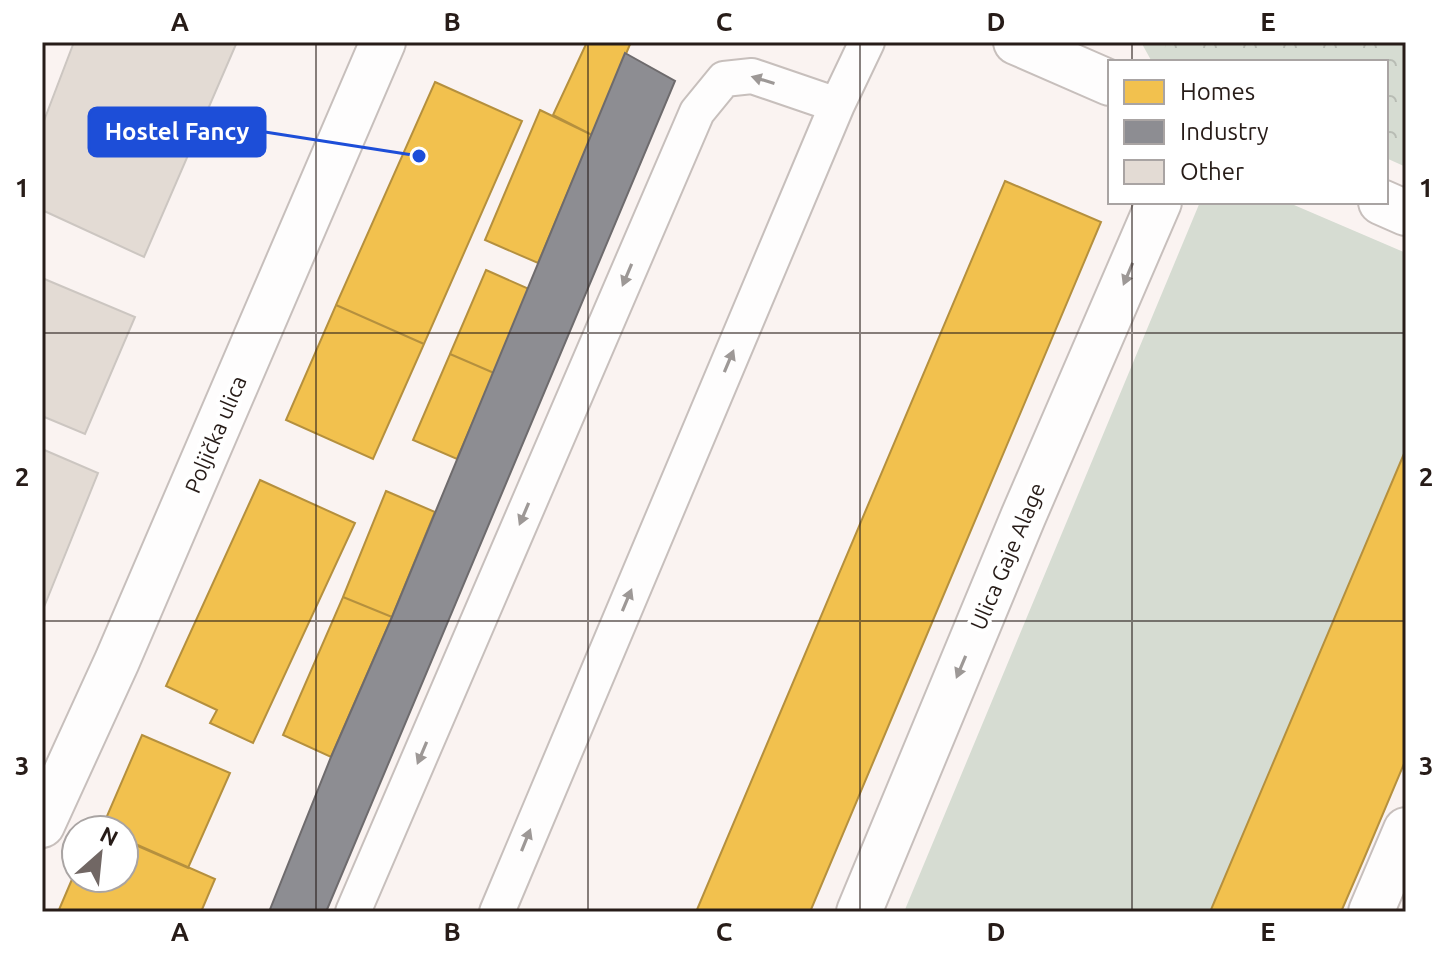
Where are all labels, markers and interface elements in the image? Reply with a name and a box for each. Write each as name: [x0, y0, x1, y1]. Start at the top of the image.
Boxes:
text: A: [171, 7, 190, 36]
text: B: [443, 7, 461, 36]
text: C: [716, 7, 733, 36]
text: D: [987, 7, 1005, 36]
text: E: [1260, 7, 1276, 36]
legend: [1108, 60, 1388, 204]
one-way arrow: [751, 73, 775, 86]
text: Homes: [1180, 78, 1255, 105]
callout: Hostel Fancy: [89, 108, 265, 156]
text: Hostel Fancy: [105, 118, 250, 145]
text: Industry: [1180, 118, 1269, 145]
text: Other: [1180, 158, 1244, 185]
text: 1: [15, 173, 29, 202]
text: 1: [1419, 173, 1433, 202]
one-way arrow: [1122, 262, 1135, 285]
one-way arrow: [620, 263, 634, 287]
one-way arrow: [722, 349, 735, 373]
street label: Poljička ulica: [179, 372, 251, 496]
text: 2: [15, 462, 29, 491]
text: 2: [1419, 462, 1433, 491]
street label: Ulica Gaje Alage: [965, 479, 1049, 633]
one-way arrow: [518, 502, 531, 526]
one-way arrow: [621, 588, 634, 612]
one-way arrow: [954, 656, 967, 679]
one-way arrow: [415, 741, 428, 765]
text: 3: [15, 751, 29, 780]
text: 3: [1419, 751, 1433, 780]
north arrow: [60, 814, 140, 894]
text: N: [96, 821, 122, 851]
one-way arrow: [520, 828, 533, 852]
text: A: [171, 917, 190, 946]
text: B: [443, 917, 461, 946]
text: C: [716, 917, 733, 946]
text: D: [987, 917, 1005, 946]
text: E: [1260, 917, 1276, 946]

